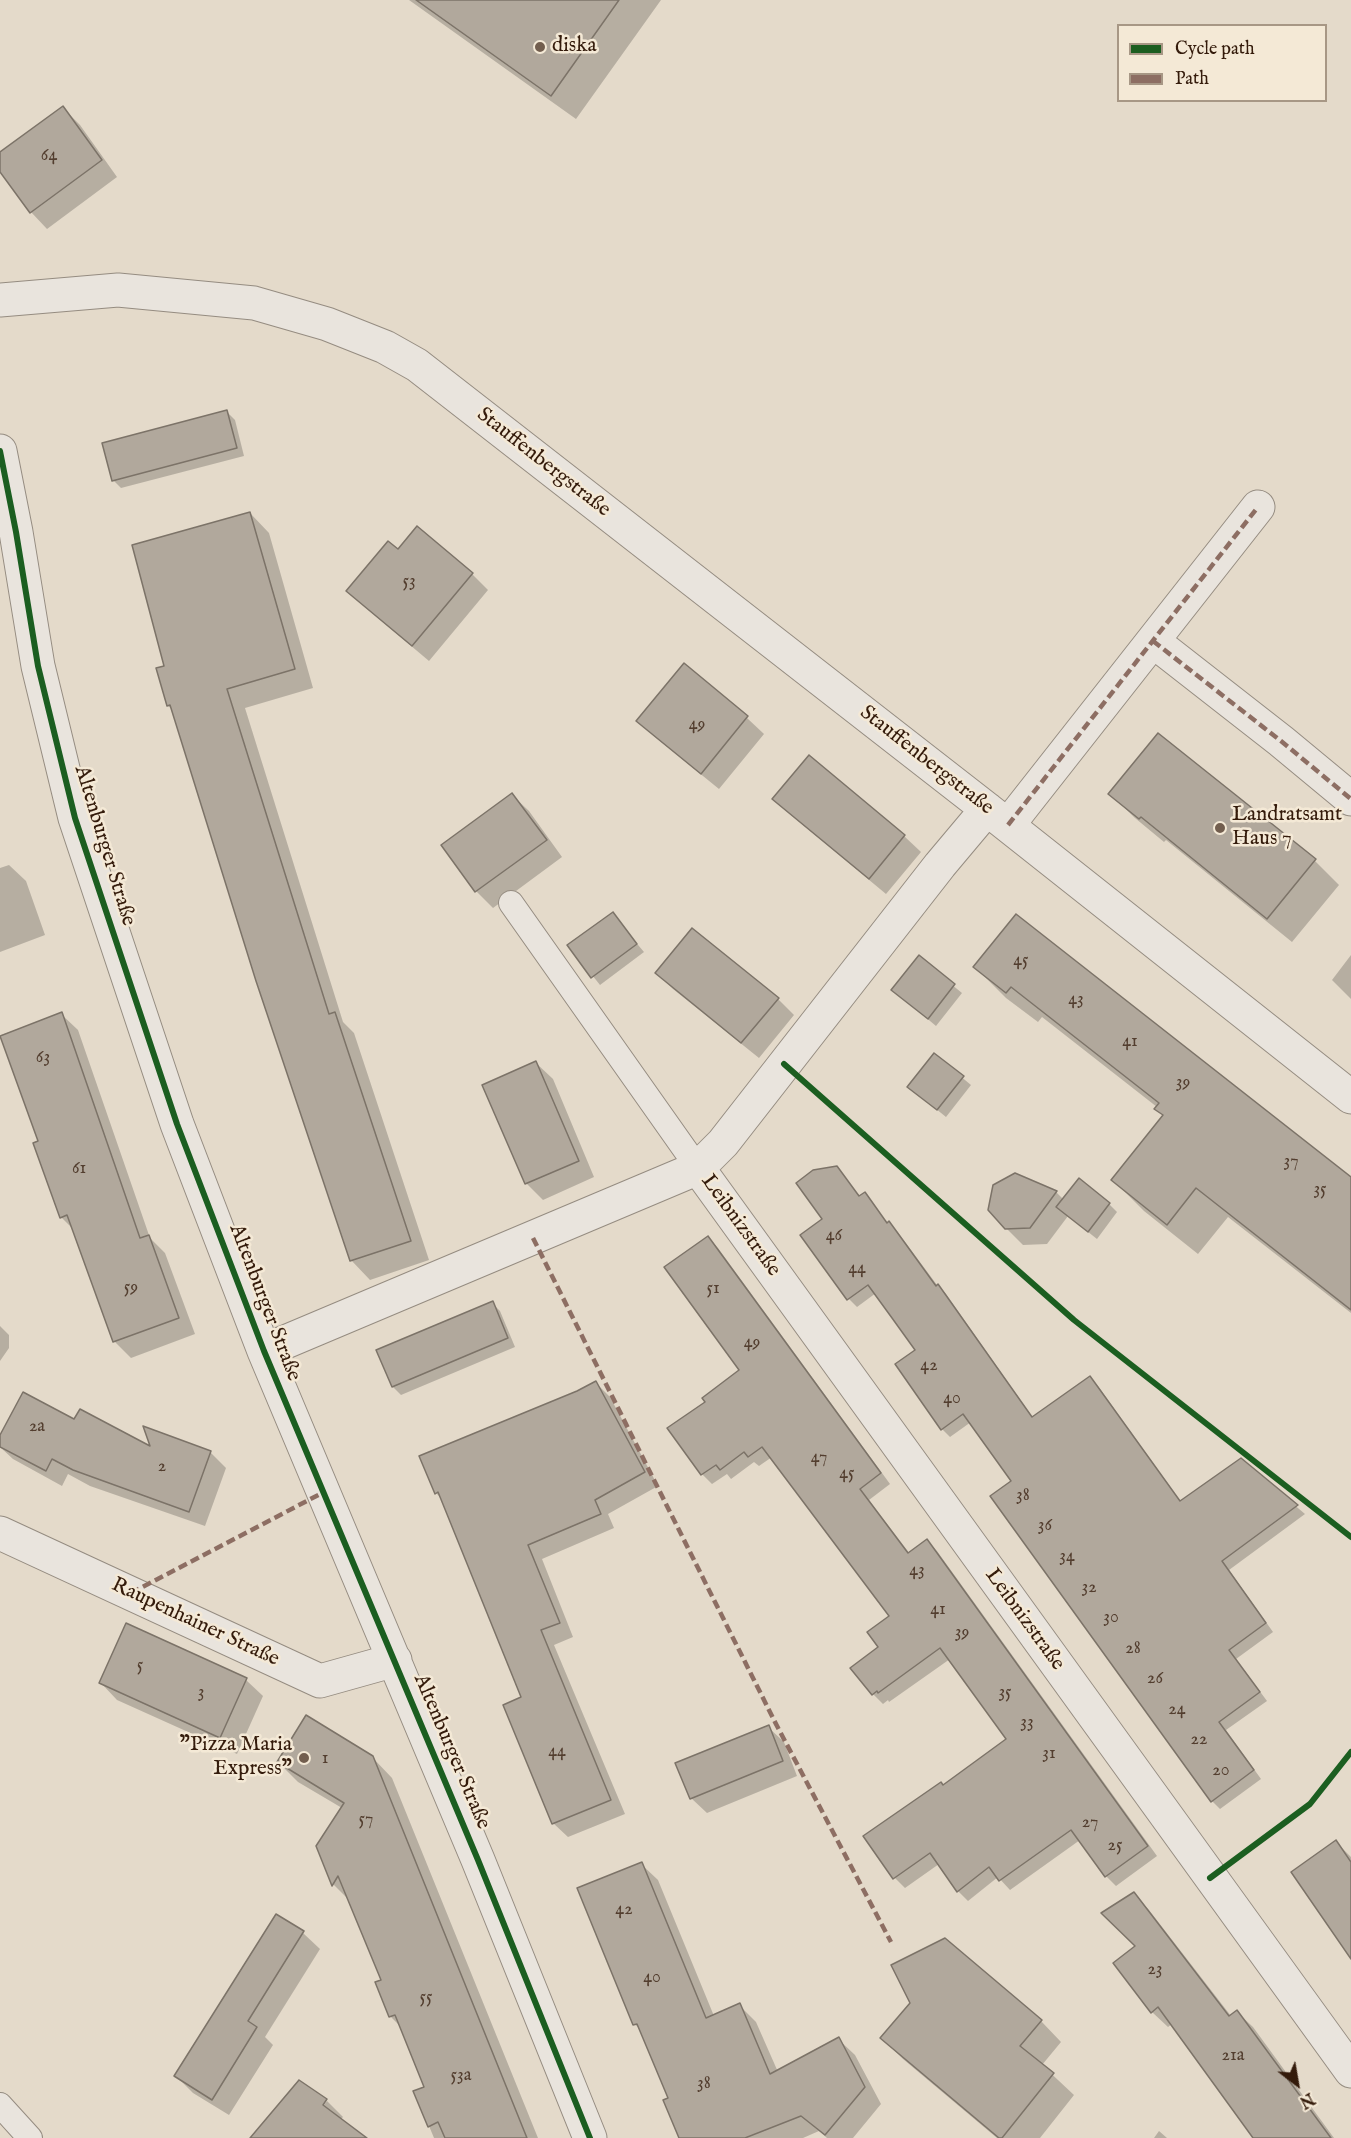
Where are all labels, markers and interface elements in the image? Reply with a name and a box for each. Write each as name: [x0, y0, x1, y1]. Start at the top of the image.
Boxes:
legend: [1117, 24, 1327, 102]
place label: diska: [552, 34, 597, 60]
text: Cycle path: [1175, 38, 1255, 61]
marker: diska: [533, 40, 547, 54]
text: Path: [1175, 68, 1209, 91]
house number: 64: [41, 145, 57, 167]
street label: Stauffenbergstraße: [471, 403, 615, 523]
house number: 53: [402, 571, 416, 593]
street label: Stauffenbergstraße: [854, 701, 998, 821]
house number: 49: [689, 714, 705, 736]
street label: Altenburger Straße: [68, 763, 140, 929]
place label: Landratsamt Haus 7: [1232, 803, 1342, 853]
marker: Landratsamt Haus 7: [1213, 821, 1227, 835]
house number: 45: [1013, 950, 1029, 972]
house number: 43: [1068, 989, 1084, 1011]
house number: 41: [1122, 1031, 1138, 1053]
house number: 63: [36, 1047, 50, 1069]
house number: 39: [1176, 1072, 1190, 1094]
house number: 37: [1283, 1151, 1299, 1173]
house number: 61: [72, 1158, 86, 1180]
street label: Leibnizstraße: [695, 1170, 785, 1282]
house number: 35: [1313, 1179, 1327, 1201]
street label: Altenburger Straße: [222, 1221, 306, 1385]
house number: 46: [826, 1225, 842, 1247]
house number: 44: [848, 1258, 866, 1280]
house number: 59: [124, 1277, 138, 1299]
house number: 51: [706, 1278, 720, 1300]
house number: 49: [744, 1332, 760, 1354]
house number: 42: [920, 1355, 938, 1377]
house number: 40: [943, 1388, 961, 1410]
house number: 2a: [29, 1416, 45, 1438]
house number: 47: [811, 1447, 827, 1469]
house number: 2: [158, 1456, 166, 1478]
house number: 45: [839, 1463, 855, 1485]
house number: 38: [1016, 1485, 1030, 1507]
house number: 36: [1038, 1515, 1052, 1537]
house number: 34: [1059, 1546, 1075, 1568]
house number: 43: [909, 1560, 925, 1582]
street label: Leibnizstraße: [979, 1564, 1069, 1676]
street label: Raupenhainer Straße: [107, 1573, 283, 1673]
house number: 32: [1081, 1577, 1097, 1599]
house number: 41: [930, 1599, 946, 1621]
house number: 30: [1103, 1607, 1119, 1629]
house number: 39: [955, 1622, 969, 1644]
house number: 28: [1125, 1638, 1141, 1660]
house number: 5: [137, 1655, 143, 1677]
house number: 26: [1147, 1668, 1163, 1690]
street label: Altenburger Straße: [407, 1671, 495, 1833]
house number: 3: [198, 1682, 204, 1704]
house number: 35: [998, 1682, 1012, 1704]
house number: 24: [1168, 1699, 1186, 1721]
house number: 33: [1020, 1712, 1034, 1734]
house number: 22: [1191, 1729, 1207, 1751]
place label: "Pizza Maria Express": [179, 1733, 292, 1783]
house number: 44: [548, 1741, 566, 1763]
house number: 31: [1042, 1743, 1056, 1765]
house number: 1: [322, 1748, 328, 1770]
marker: "Pizza Maria Express": [297, 1751, 311, 1765]
house number: 20: [1212, 1760, 1230, 1782]
house number: 57: [359, 1809, 373, 1831]
house number: 27: [1082, 1812, 1098, 1834]
house number: 25: [1108, 1835, 1122, 1857]
house number: 42: [615, 1899, 633, 1921]
house number: 23: [1147, 1959, 1163, 1981]
house number: 40: [643, 1967, 661, 1989]
house number: 55: [419, 1987, 433, 2009]
house number: 21a: [1222, 2045, 1244, 2067]
north arrow: [1267, 2054, 1327, 2114]
house number: 53a: [450, 2065, 472, 2087]
house number: 38: [697, 2073, 711, 2095]
text: N: [1295, 2087, 1317, 2112]

